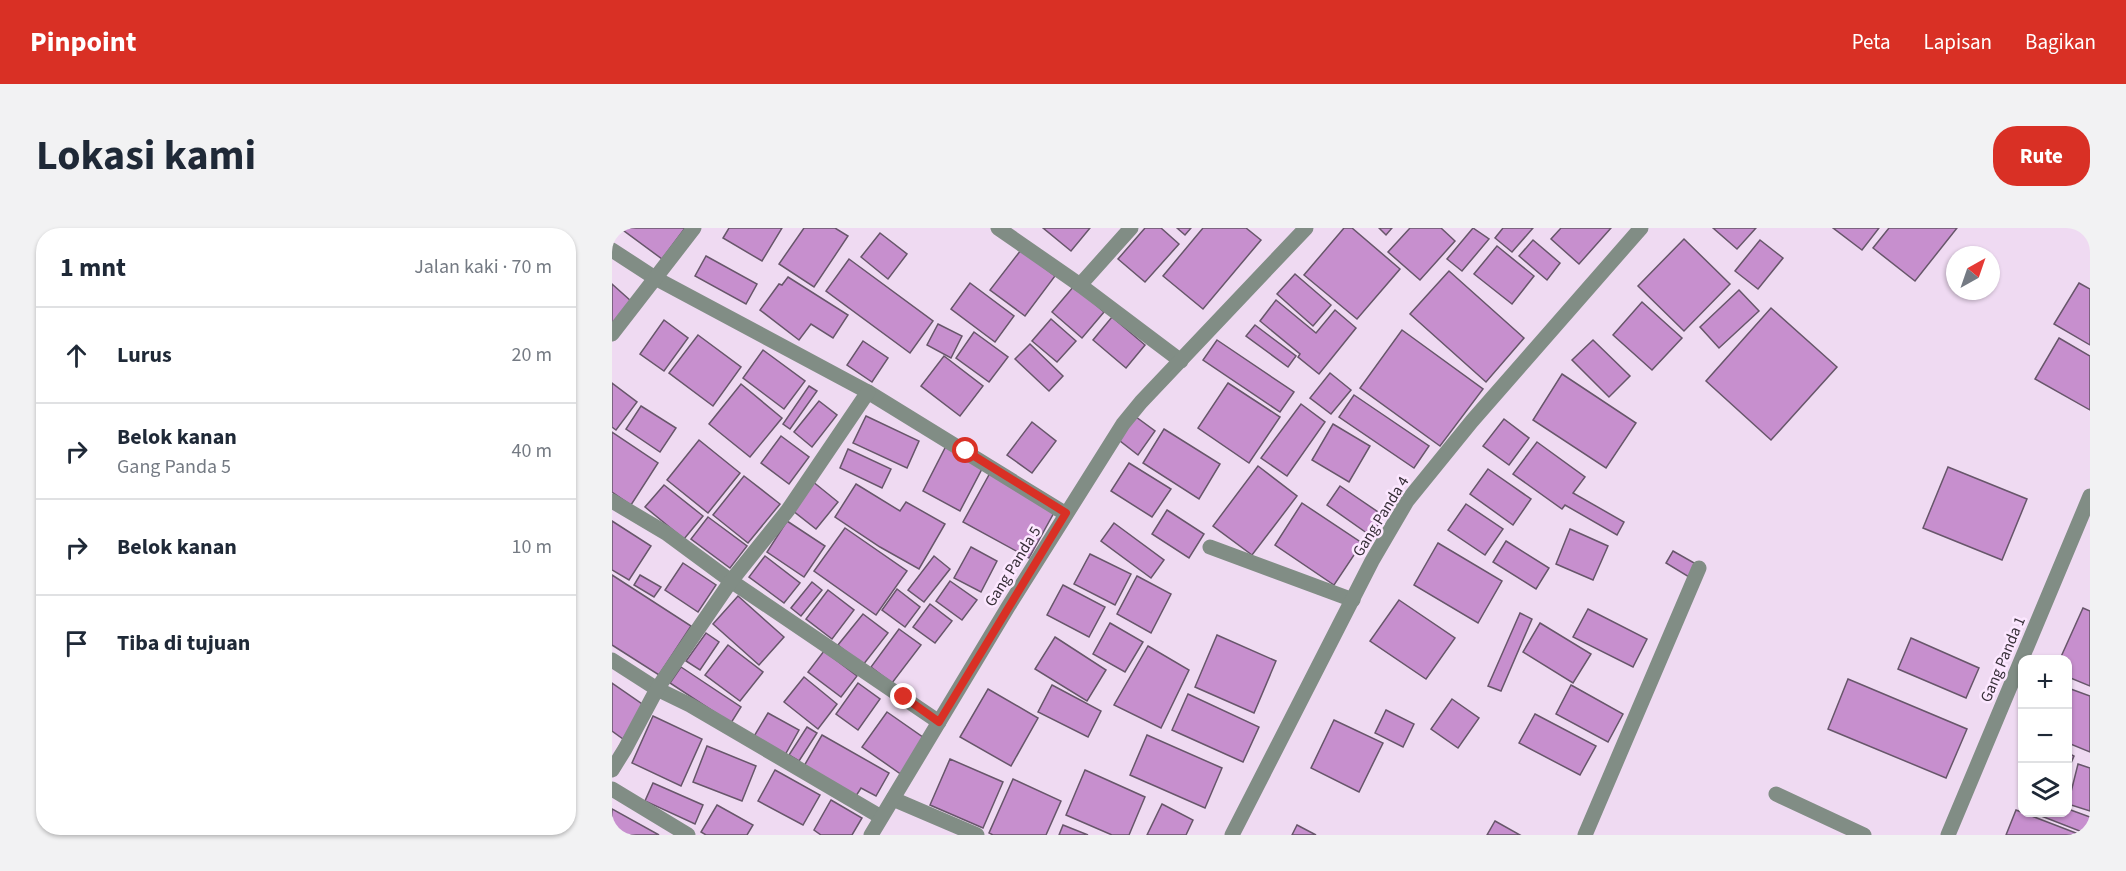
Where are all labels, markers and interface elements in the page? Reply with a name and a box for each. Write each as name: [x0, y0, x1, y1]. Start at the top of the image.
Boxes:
text: Pinpoint: [30, 22, 137, 62]
text: Peta: [1852, 27, 1891, 57]
text: Lapisan: [1924, 27, 1992, 57]
text: Bagikan: [2025, 27, 2096, 57]
text: Lokasi kami: [36, 126, 256, 186]
button: Rute: [1993, 126, 2090, 186]
north arrow: [1946, 246, 2000, 300]
text: 1 mnt: [60, 249, 126, 286]
text: Jalan kaki · 70 m: [414, 253, 552, 281]
icon: ahead: [60, 339, 93, 372]
text: Lurus: [117, 339, 172, 371]
text: 20 m: [512, 341, 552, 369]
text: Belok kanan: [117, 421, 237, 453]
icon: right: [60, 435, 93, 468]
text: 40 m: [512, 437, 552, 465]
route start: [952, 437, 978, 463]
text: Gang Panda 5: [117, 453, 231, 481]
street label: Gang Panda 4: [1347, 472, 1414, 561]
street label: Gang Panda 5: [979, 522, 1046, 611]
icon: right: [60, 531, 93, 564]
text: Belok kanan: [117, 531, 237, 563]
text: 10 m: [512, 533, 552, 561]
street label: Gang Panda 1: [1975, 613, 2031, 706]
icon: arrive: [60, 627, 93, 660]
text: Tiba di tujuan: [117, 627, 250, 659]
map controls: [2018, 655, 2072, 817]
button: +: [2018, 655, 2072, 709]
route end: [890, 683, 916, 709]
button: −: [2018, 709, 2072, 763]
button: layers: [2018, 763, 2072, 817]

